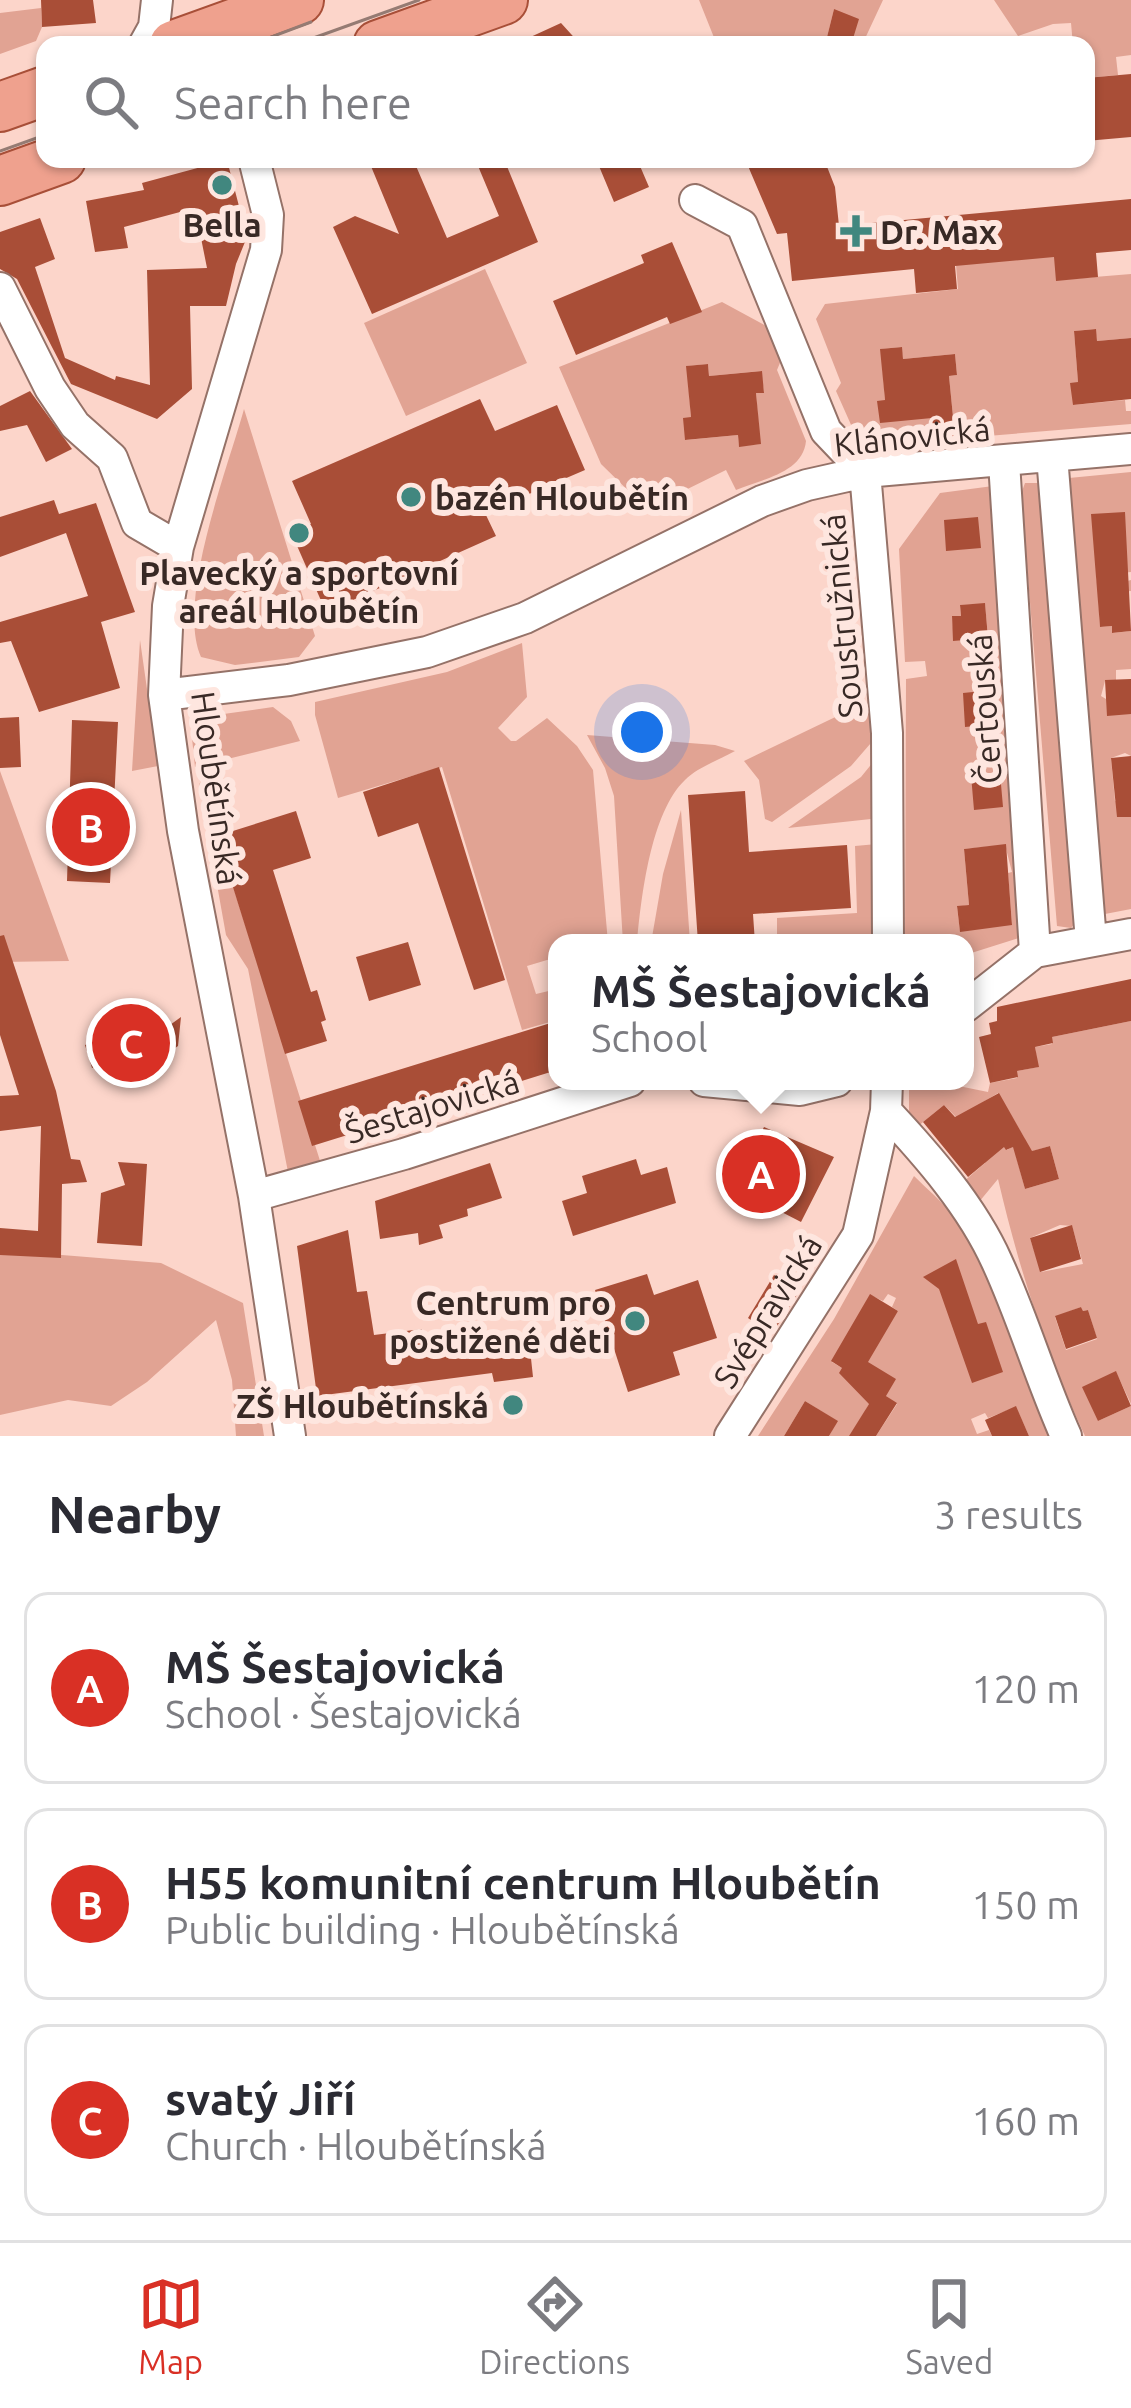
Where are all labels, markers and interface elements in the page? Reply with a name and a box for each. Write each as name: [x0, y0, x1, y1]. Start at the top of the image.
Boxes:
search box: [36, 36, 1095, 168]
icon: search: [78, 69, 144, 135]
text: Search here: [174, 77, 412, 128]
marker: Bella: [209, 172, 235, 198]
place label: Bella: [182, 206, 262, 243]
place label: Dr. Max: [880, 213, 997, 250]
marker: Dr. Max: [843, 218, 869, 244]
street label: Klánovická: [832, 409, 992, 463]
place label: bazén Hloubětín: [435, 479, 689, 516]
marker: bazén Hloubětín: [398, 484, 424, 510]
street label: Soustružnická: [814, 512, 868, 720]
marker: Plavecký a sportovní areál Hloubětín: [286, 520, 312, 546]
place label: Plavecký a sportovní areál Hloubětín: [139, 554, 459, 629]
street label: Čertouská: [959, 633, 1008, 785]
street label: Hloubětínská: [185, 689, 249, 887]
your location: [612, 702, 672, 762]
pin: B: [52, 782, 130, 872]
popup: [548, 934, 974, 1090]
text: MŠ Šestajovická: [591, 965, 931, 1016]
pin: C: [92, 998, 170, 1088]
text: School: [591, 1016, 708, 1059]
street label: Šestajovická: [340, 1061, 523, 1150]
pin: A: [722, 1129, 800, 1219]
street label: Svépravická: [705, 1228, 829, 1394]
place label: Centrum pro postižené děti: [389, 1284, 611, 1359]
marker: Centrum pro postižené děti: [622, 1308, 648, 1334]
place label: ZŠ Hloubětínská: [236, 1386, 489, 1424]
marker: ZŠ Hloubětínská: [500, 1392, 526, 1418]
text: Nearby: [48, 1485, 221, 1543]
text: 3 results: [934, 1493, 1083, 1536]
text: MŠ Šestajovická: [165, 1641, 505, 1692]
text: A: [76, 1667, 104, 1710]
text: 120 m: [971, 1667, 1080, 1710]
text: School · Šestajovická: [165, 1692, 522, 1735]
text: H55 komunitní centrum Hloubětín: [165, 1857, 881, 1908]
text: B: [77, 1883, 103, 1926]
text: 150 m: [971, 1883, 1080, 1926]
text: Public building · Hloubětínská: [165, 1908, 680, 1951]
text: svatý Jiří: [165, 2073, 356, 2124]
text: C: [78, 2099, 102, 2142]
text: 160 m: [971, 2099, 1080, 2142]
text: Church · Hloubětínská: [165, 2124, 547, 2167]
tab: Map: [138, 2271, 204, 2380]
tab: Directions: [479, 2271, 630, 2380]
tab: Saved: [905, 2271, 993, 2380]

